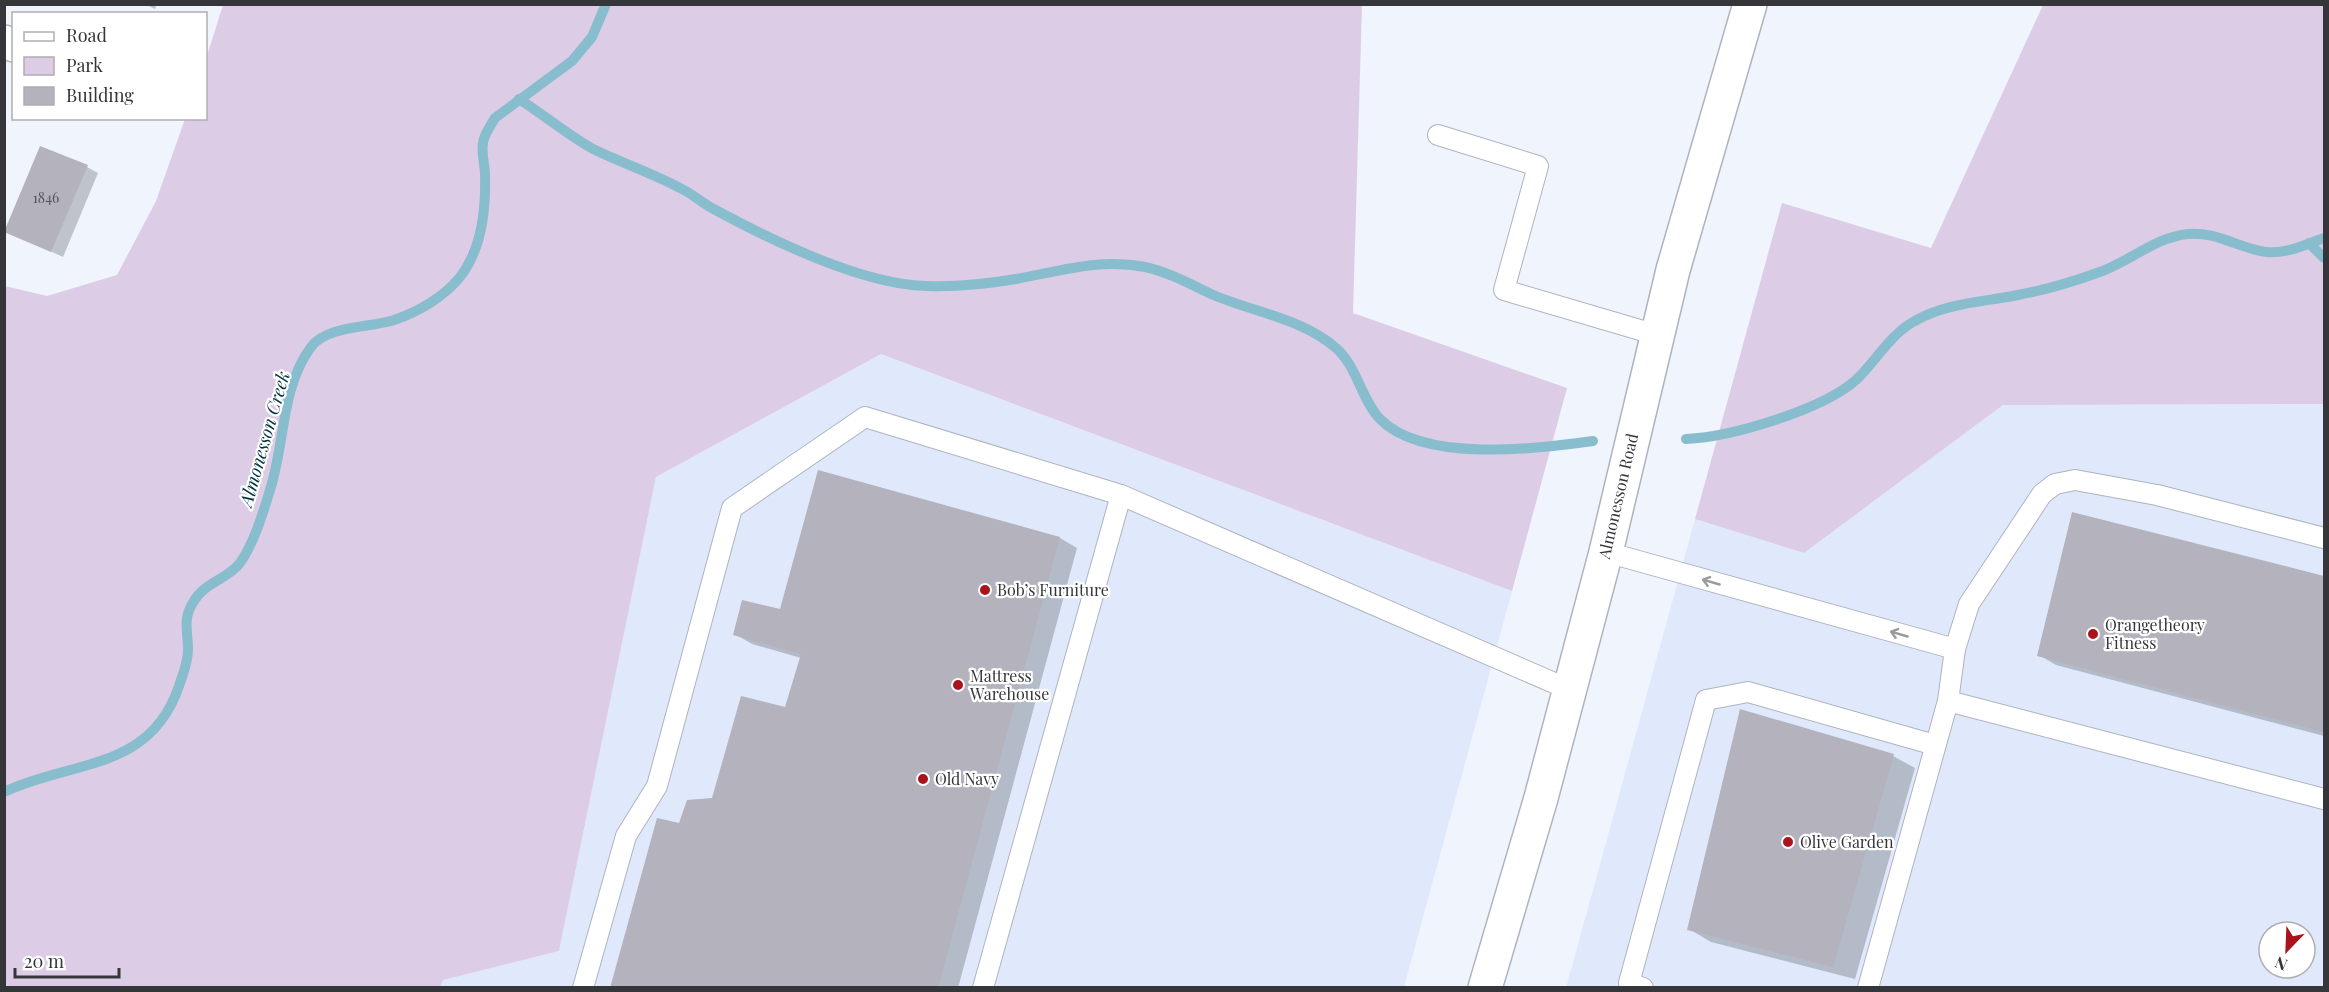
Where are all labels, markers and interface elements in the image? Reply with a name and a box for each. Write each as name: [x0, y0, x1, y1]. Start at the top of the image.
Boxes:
legend: [12, 12, 207, 120]
text: Road: [66, 23, 107, 47]
text: Park: [66, 53, 103, 77]
text: Building: [66, 83, 134, 107]
house number: 1846: [33, 188, 59, 207]
water label: Almonesson Creek: [233, 368, 295, 511]
street label: Almonesson Road: [1593, 431, 1642, 562]
one-way arrow: [1702, 575, 1721, 587]
place label: Bob’s Furniture: [997, 579, 1109, 600]
marker: Bob’s Furniture: [978, 583, 992, 597]
place label: Orangetheory Fitness: [2105, 614, 2205, 653]
marker: Orangetheory Fitness: [2086, 627, 2100, 641]
one-way arrow: [1889, 628, 1908, 639]
place label: Mattress Warehouse: [969, 665, 1049, 704]
marker: Mattress Warehouse: [951, 678, 965, 692]
place label: Old Navy: [935, 768, 999, 789]
marker: Old Navy: [916, 772, 930, 786]
place label: Olive Garden: [1800, 831, 1894, 852]
marker: Olive Garden: [1781, 835, 1795, 849]
north arrow: [2257, 920, 2317, 980]
scale bar: [15, 941, 118, 979]
text: 20 m: [24, 949, 64, 973]
text: N: [2271, 952, 2290, 976]

